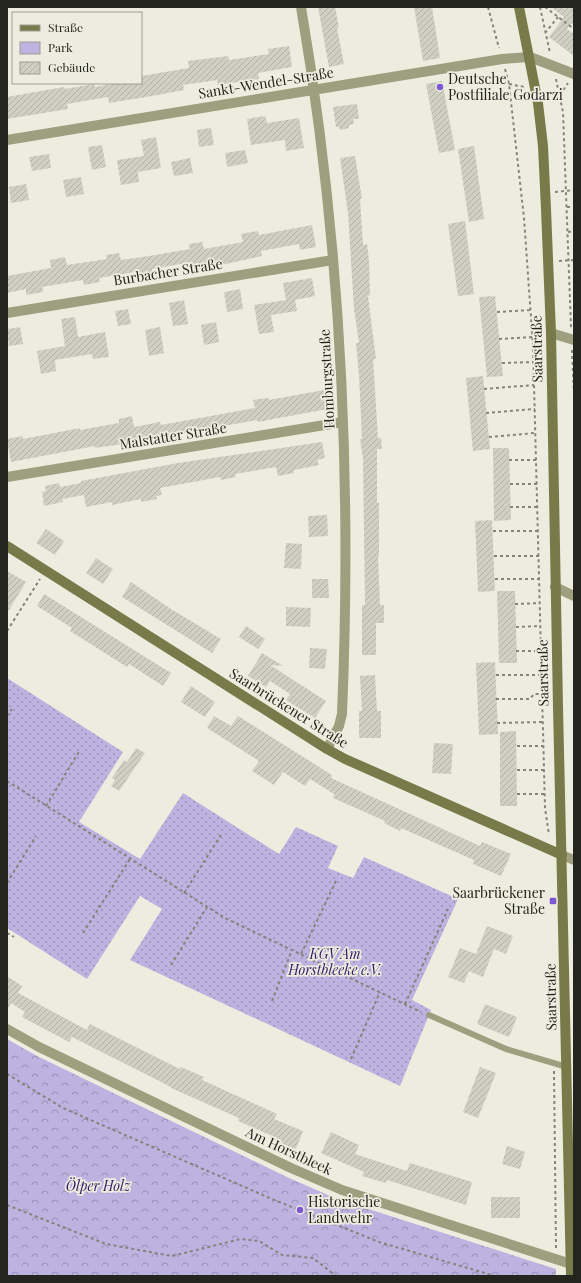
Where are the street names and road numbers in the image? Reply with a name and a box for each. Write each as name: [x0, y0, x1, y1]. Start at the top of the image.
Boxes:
street label: Sankt-Wendel-Straße: [197, 62, 335, 103]
street label: Burbacher Straße: [112, 254, 224, 290]
street label: Saarstraße: [526, 315, 547, 383]
street label: Homburgstraße: [314, 329, 339, 429]
street label: Malstatter Straße: [118, 418, 228, 453]
street label: Saarstraße: [532, 639, 553, 707]
street label: Saarbrückener Straße: [226, 663, 352, 752]
street label: Saarstraße: [540, 963, 561, 1031]
street label: Am Horstbleek: [242, 1122, 336, 1179]

